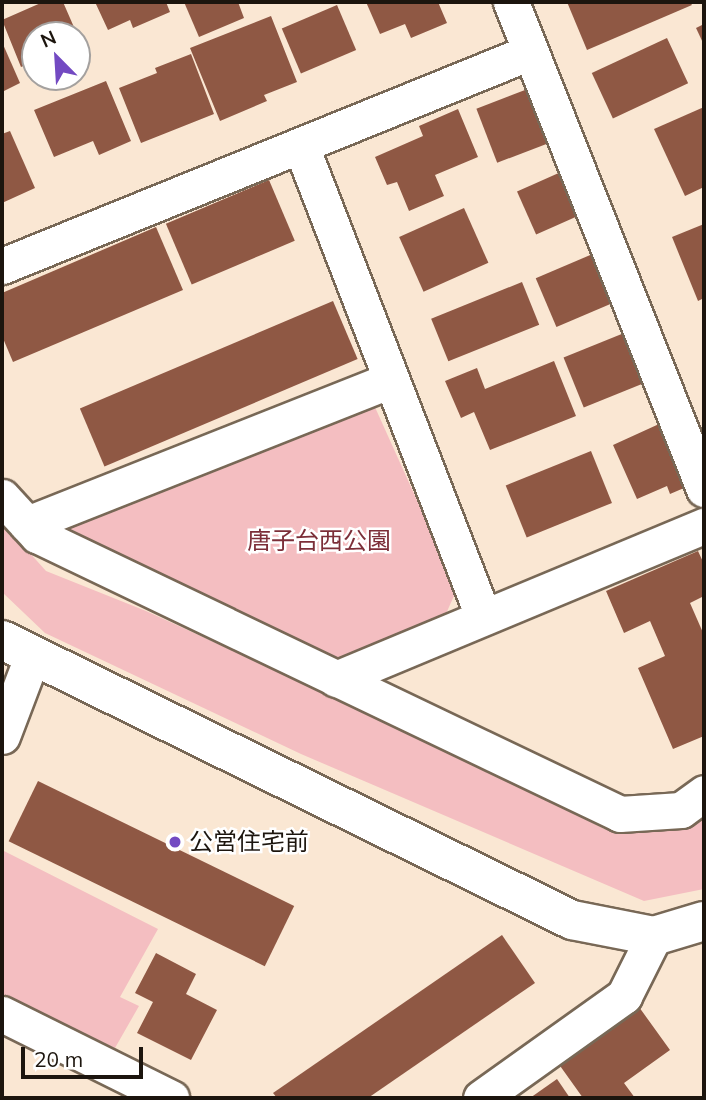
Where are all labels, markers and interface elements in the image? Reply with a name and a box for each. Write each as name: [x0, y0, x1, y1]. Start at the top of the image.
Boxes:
north arrow: [21, 21, 91, 91]
text: N: [37, 25, 60, 53]
park label: 唐子台西公園: [247, 527, 391, 555]
place label: 公営住宅前: [189, 828, 309, 856]
marker: 公営住宅前: [167, 834, 183, 850]
scale bar: [24, 1034, 147, 1078]
text: 20 m: [34, 1046, 83, 1072]

